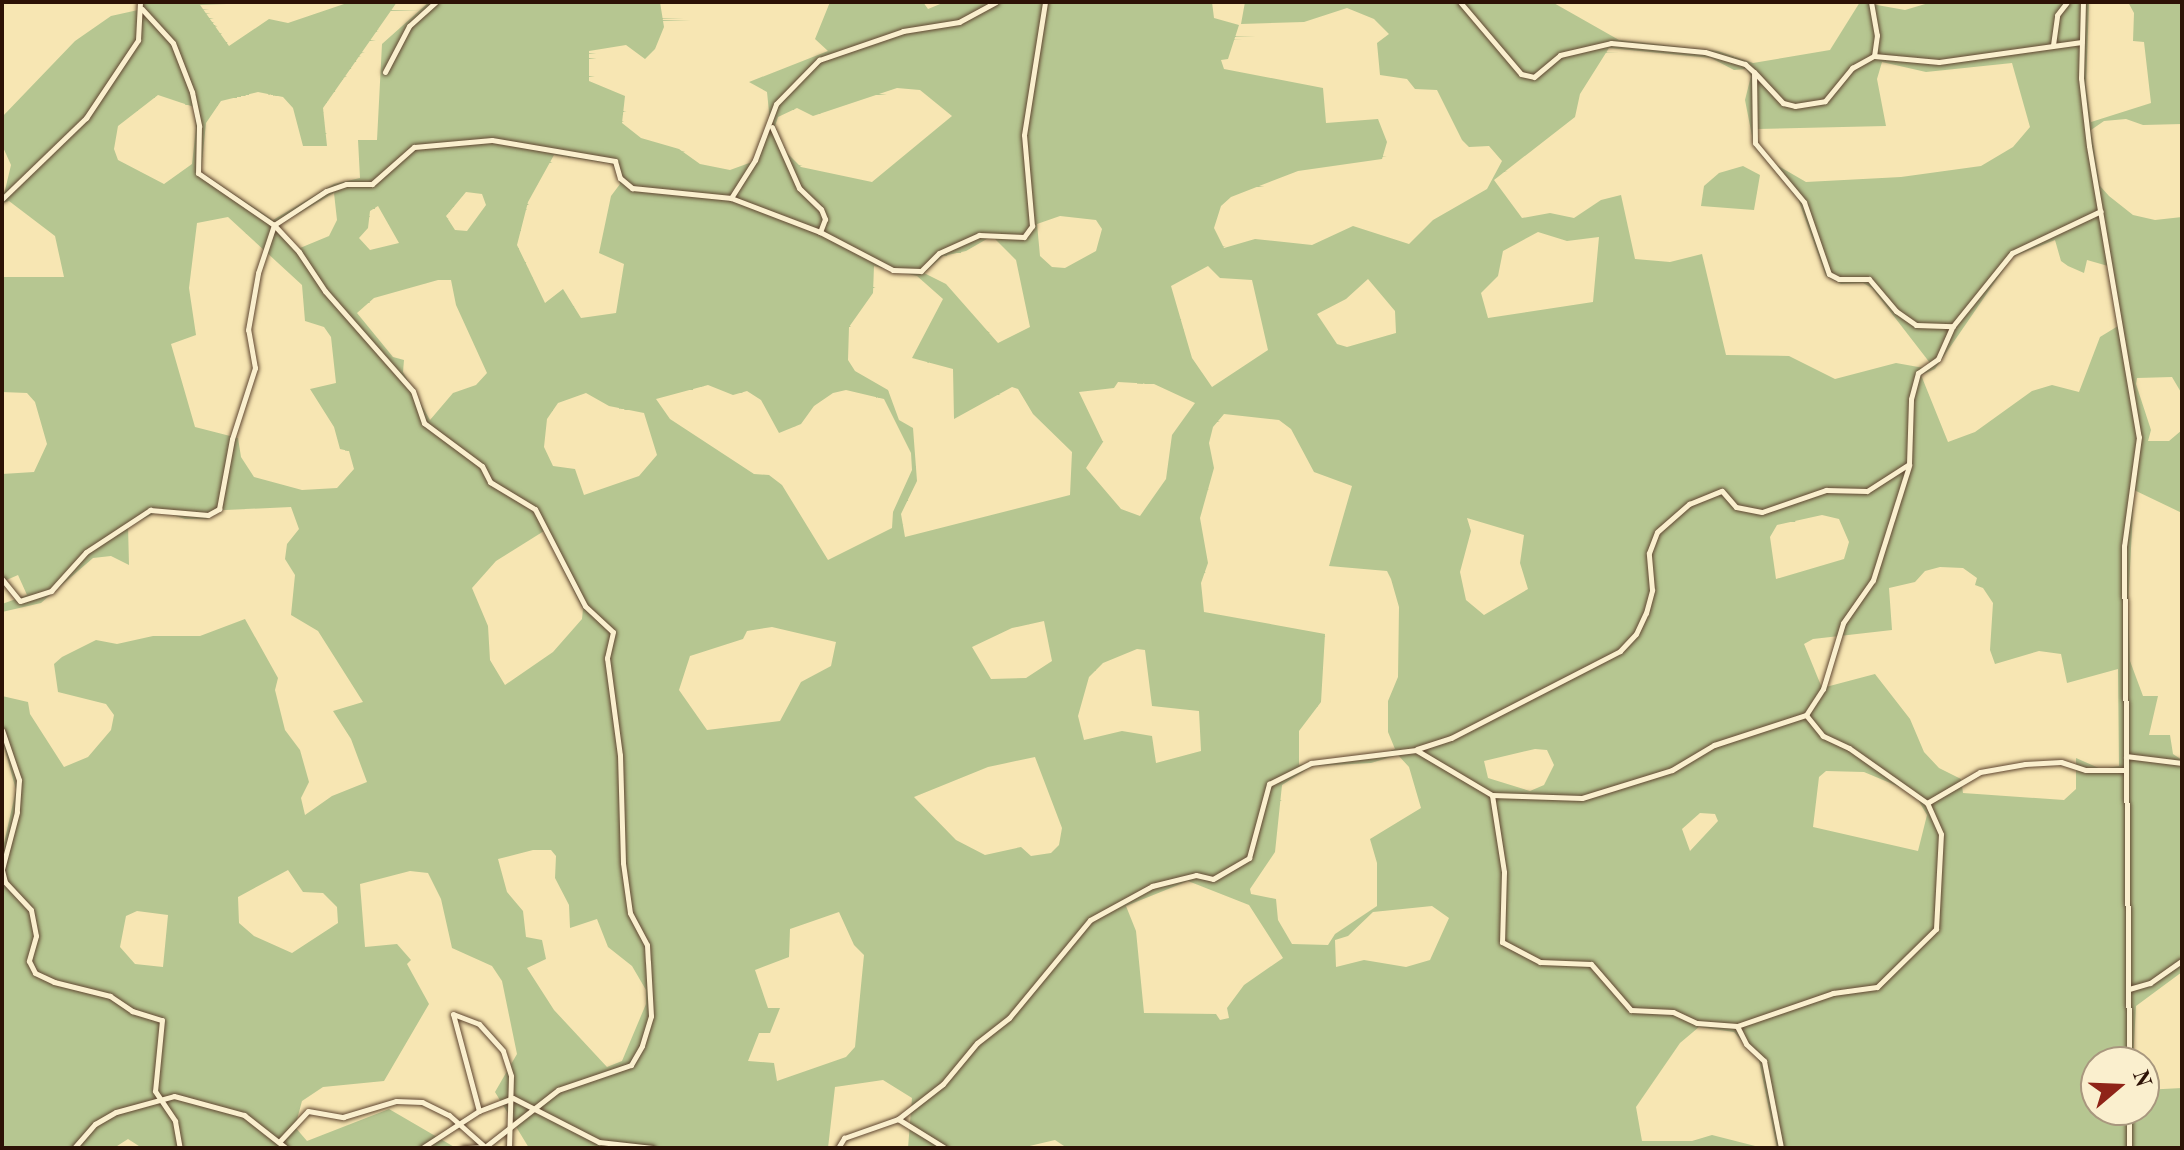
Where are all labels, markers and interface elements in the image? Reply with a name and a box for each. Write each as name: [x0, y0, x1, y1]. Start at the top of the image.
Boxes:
north arrow: [2080, 1046, 2160, 1126]
text: N: [2128, 1067, 2154, 1090]

